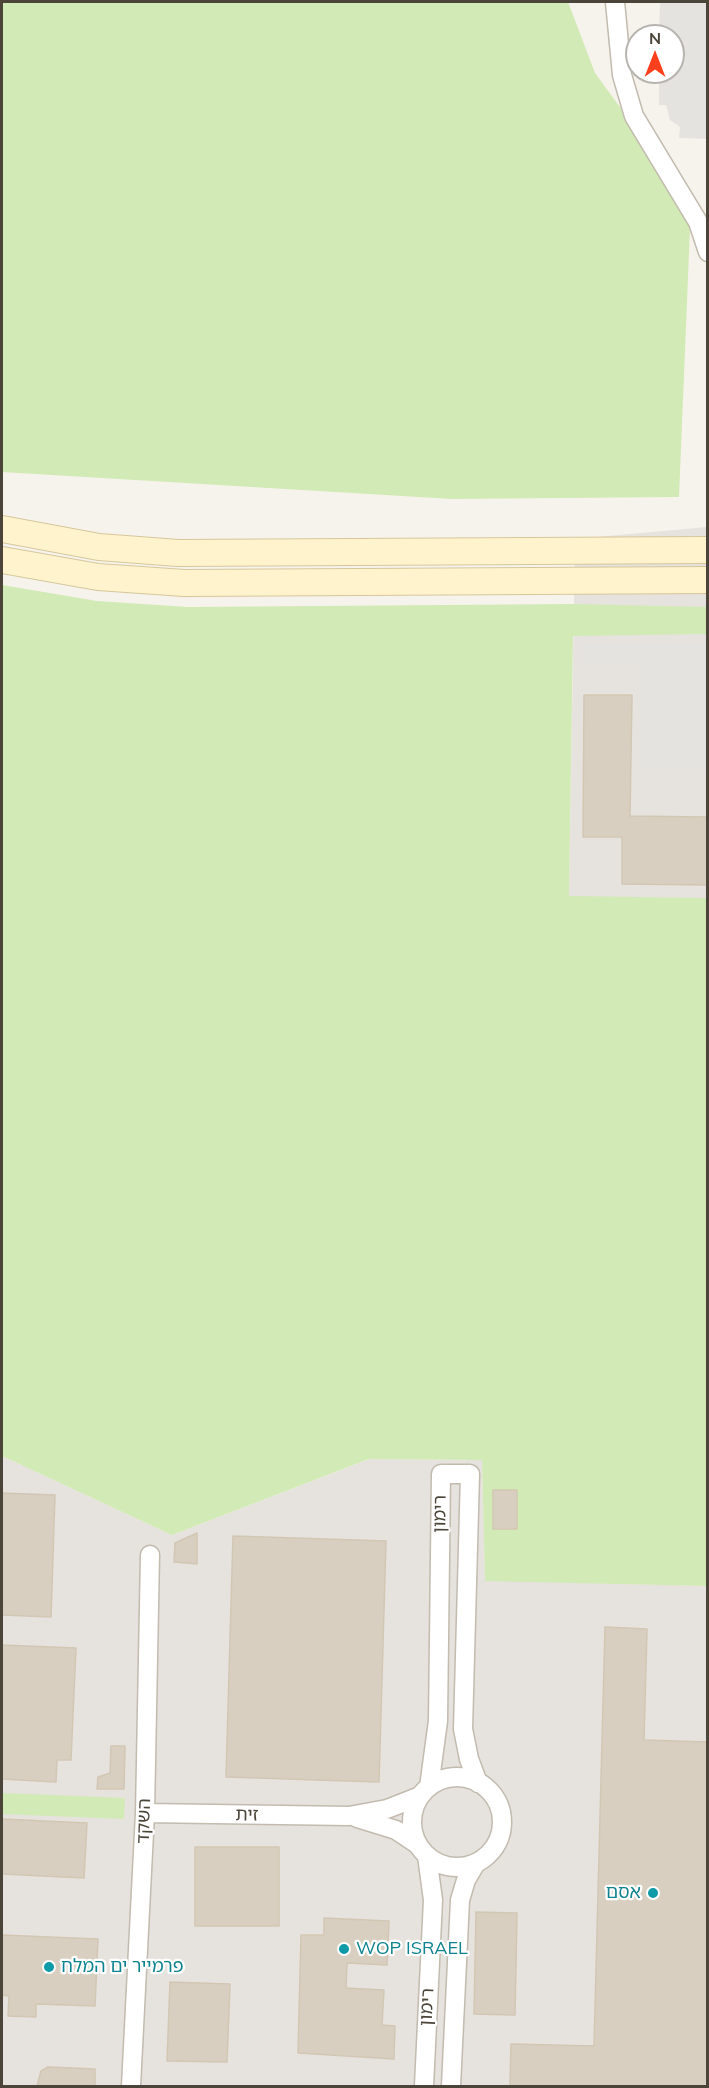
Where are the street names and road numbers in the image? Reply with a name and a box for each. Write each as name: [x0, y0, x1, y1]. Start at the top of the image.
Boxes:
street label: רימון: [429, 1495, 451, 1533]
street label: השקד: [132, 1798, 156, 1844]
street label: זית: [235, 1804, 259, 1826]
street label: רימון: [415, 1988, 439, 2026]

